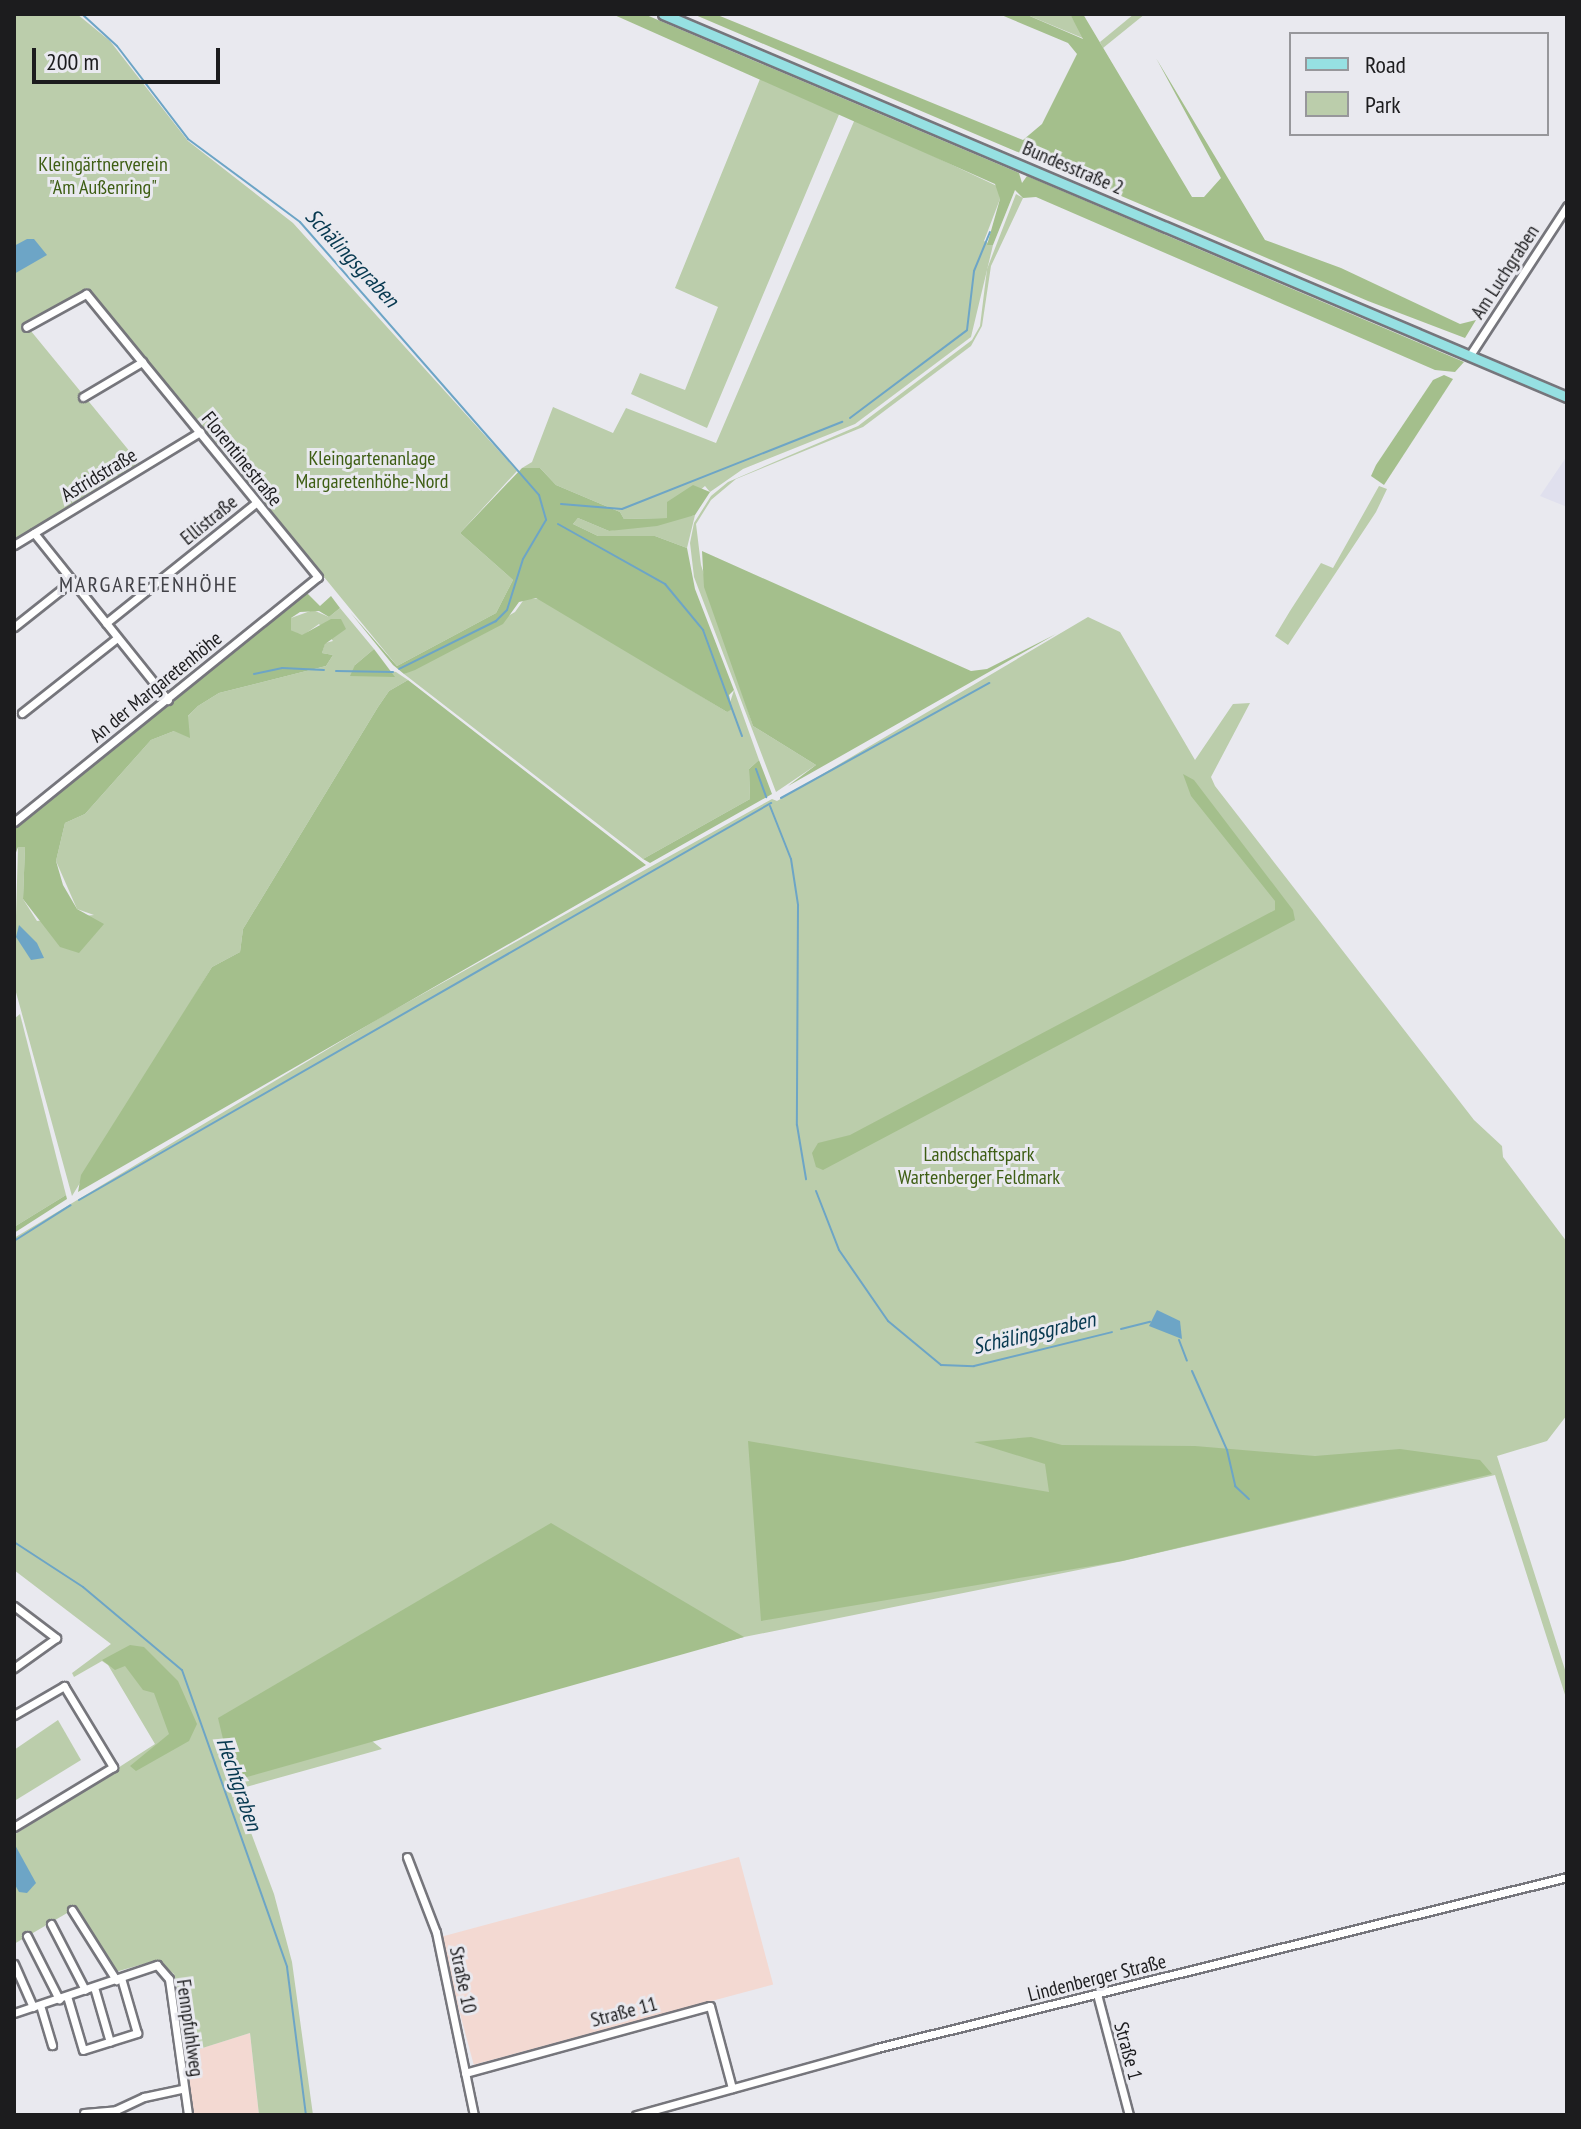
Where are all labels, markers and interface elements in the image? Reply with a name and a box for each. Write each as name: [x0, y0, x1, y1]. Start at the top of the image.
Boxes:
scale bar: [36, 32, 224, 82]
legend: [1289, 32, 1549, 136]
text: 200 m: [46, 46, 99, 77]
text: Road: [1365, 49, 1406, 80]
text: Park: [1365, 89, 1401, 120]
street label: Bundesstraße 2: [1019, 136, 1127, 200]
park label: Kleingärtnerverein "Am Außenring": [38, 152, 168, 199]
water label: Schälingsgraben: [300, 203, 404, 313]
street label: Am Luchgraben: [1466, 221, 1544, 323]
street label: Florentinestraße: [197, 407, 287, 511]
street label: Astridstraße: [57, 443, 141, 507]
park label: Kleingartenanlage Margaretenhöhe-Nord: [296, 446, 448, 493]
street label: Ellistraße: [176, 490, 242, 550]
district label: MARGARETENHÖHE: [59, 572, 239, 598]
street label: An der Margaretenhöhe: [85, 627, 227, 747]
park label: Landschaftspark Wartenberger Feldmark: [898, 1142, 1060, 1189]
water label: Schälingsgraben: [970, 1306, 1098, 1360]
water label: Hechtgraben: [211, 1734, 267, 1834]
street label: Straße 10: [444, 1944, 482, 2016]
street label: Lindenberger Straße: [1025, 1949, 1169, 2007]
street label: Fennpfuhlweg: [171, 1978, 209, 2078]
street label: Straße 11: [588, 1992, 660, 2032]
street label: Straße 1: [1109, 2019, 1147, 2083]

